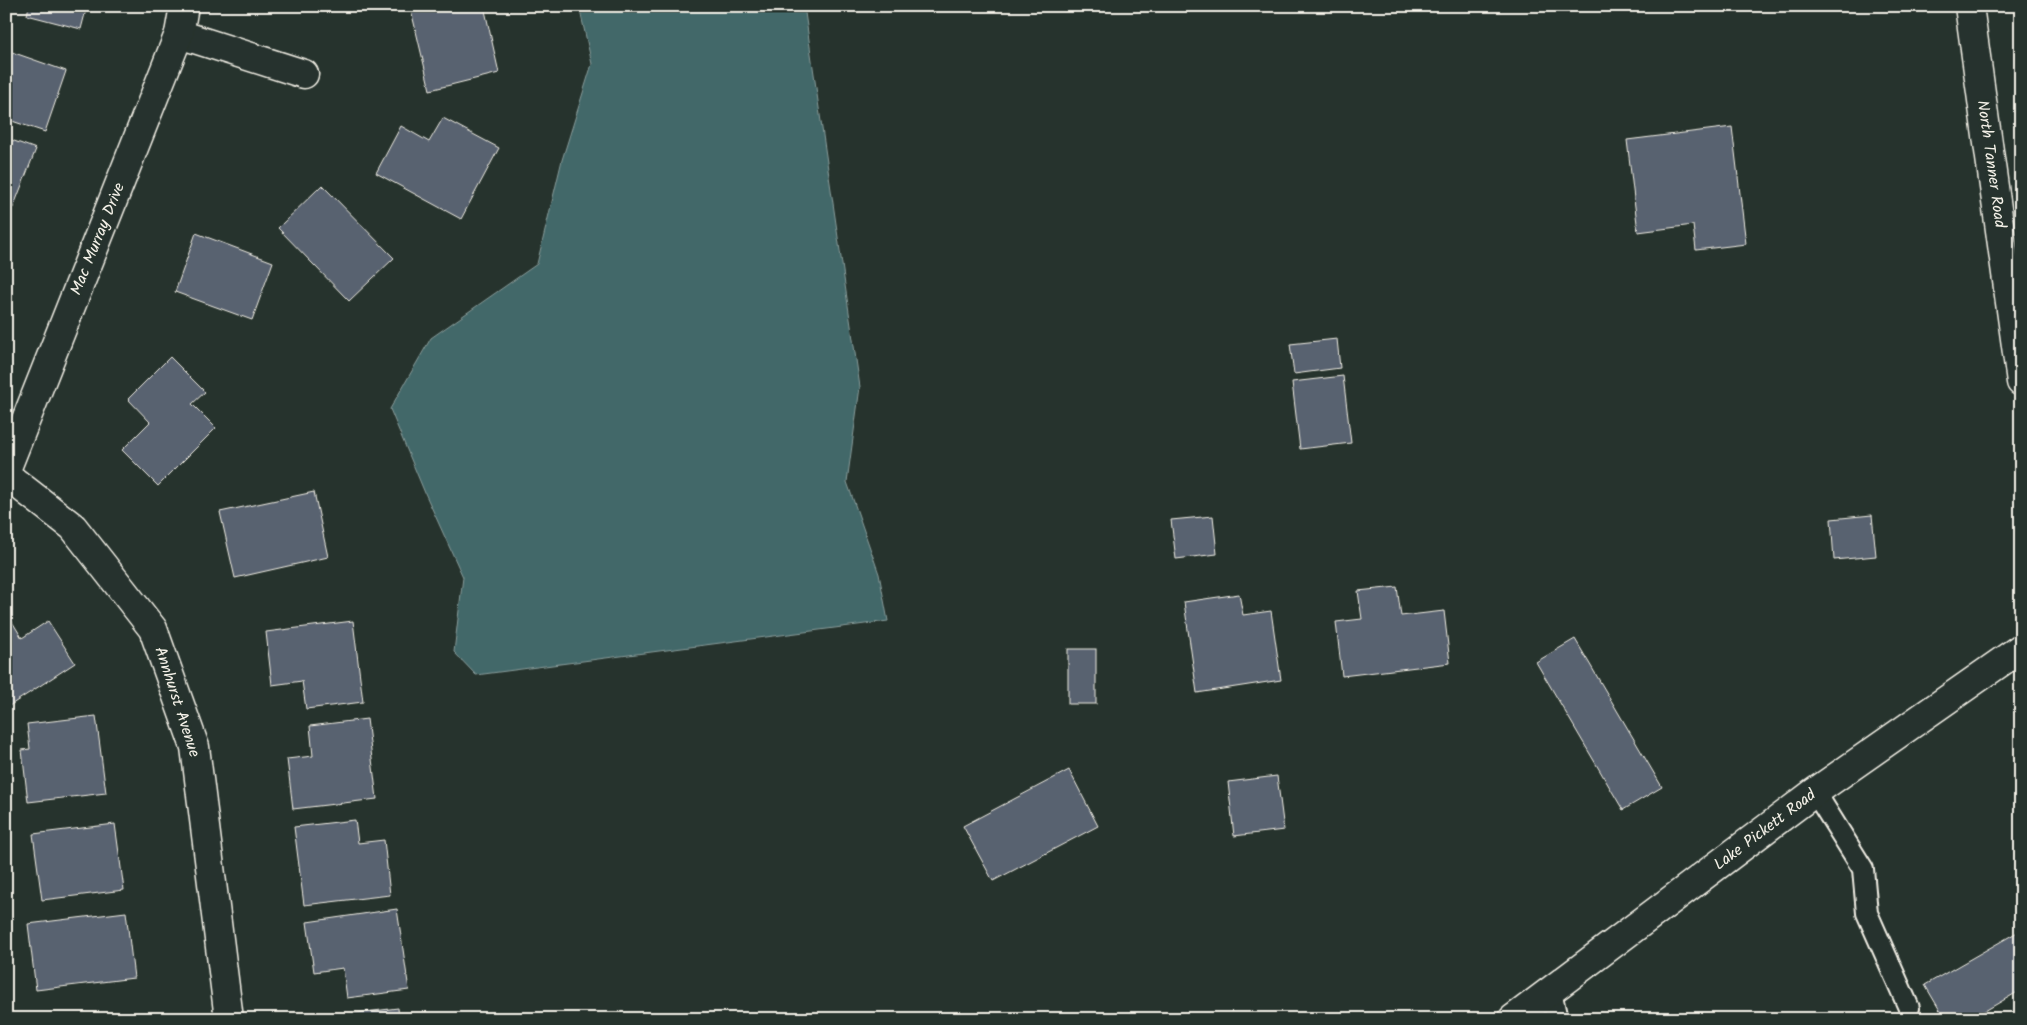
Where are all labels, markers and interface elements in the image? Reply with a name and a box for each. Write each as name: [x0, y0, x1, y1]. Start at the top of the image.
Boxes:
street label: North Tanner Road: [1970, 99, 2012, 230]
street label: Mac Murray Drive: [64, 179, 132, 299]
street label: Annhurst Avenue: [147, 644, 207, 760]
street label: Lake Pickett Road: [1709, 783, 1822, 877]

